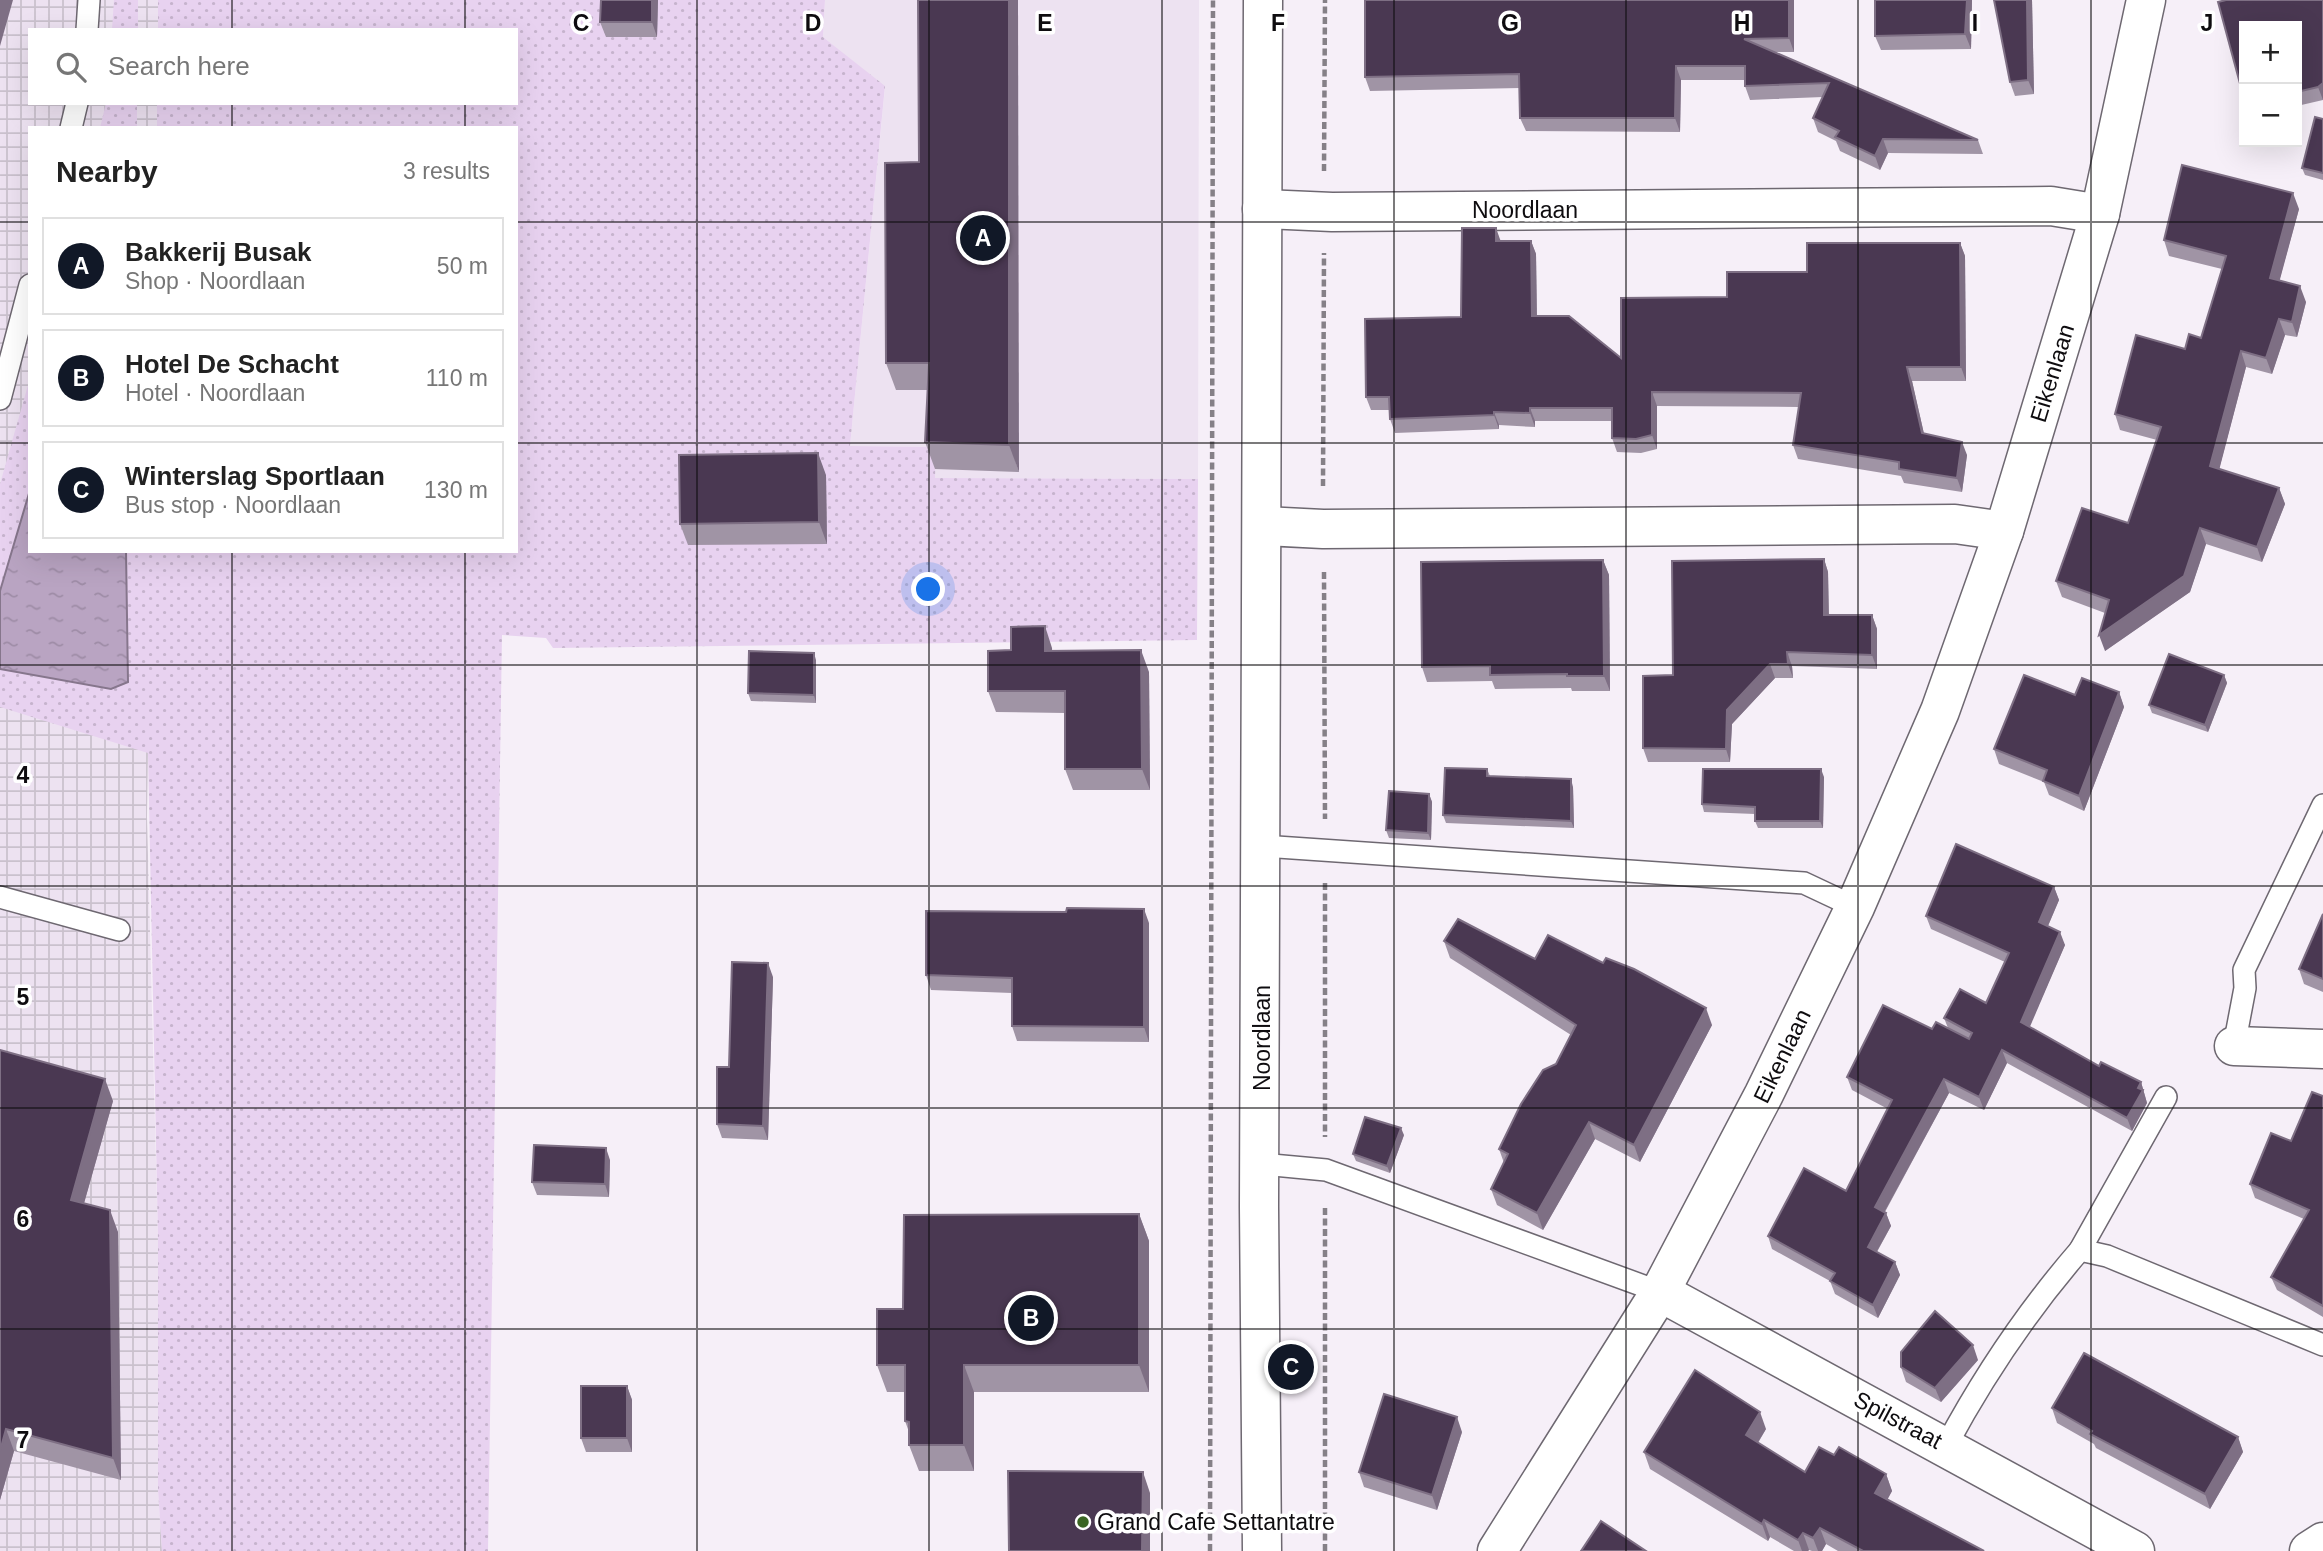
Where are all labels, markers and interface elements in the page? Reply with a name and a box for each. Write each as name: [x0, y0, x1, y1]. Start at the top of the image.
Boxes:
text: C: [573, 10, 589, 36]
text: D: [805, 10, 821, 36]
text: E: [1037, 10, 1053, 36]
text: F: [1271, 10, 1285, 36]
text: G: [1501, 10, 1519, 36]
text: H: [1734, 10, 1750, 36]
text: I: [1972, 10, 1978, 36]
text: J: [2201, 10, 2213, 36]
map controls: [2239, 21, 2302, 147]
button: +: [2239, 21, 2302, 84]
search box: [28, 28, 518, 105]
icon: search: [52, 48, 90, 86]
text: Search here: [108, 51, 250, 81]
button: −: [2239, 84, 2302, 147]
text: Nearby: [56, 155, 158, 188]
text: 3 results: [403, 158, 490, 184]
street label: Noordlaan: [1472, 197, 1578, 223]
pin: A: [960, 212, 1006, 264]
text: Bakkerij Busak: [125, 237, 311, 267]
text: A: [73, 253, 89, 279]
text: 50 m: [437, 253, 488, 279]
text: Shop · Noordlaan: [125, 268, 305, 294]
street label: Eikenlaan: [2025, 321, 2079, 425]
text: Hotel De Schacht: [125, 349, 339, 379]
text: B: [73, 365, 89, 391]
text: 110 m: [426, 365, 488, 391]
text: Hotel · Noordlaan: [125, 380, 305, 406]
text: Winterslag Sportlaan: [125, 461, 385, 491]
text: C: [73, 477, 89, 503]
text: 130 m: [424, 477, 488, 503]
text: Bus stop · Noordlaan: [125, 492, 341, 518]
your location: [911, 572, 945, 606]
text: 4: [17, 762, 30, 788]
text: 5: [17, 984, 30, 1010]
street label: Noordlaan: [1249, 985, 1275, 1091]
street label: Eikenlaan: [1748, 1005, 1816, 1107]
text: 6: [17, 1206, 29, 1232]
pin: B: [1008, 1292, 1054, 1344]
pin: C: [1268, 1341, 1314, 1393]
street label: Spilstraat: [1850, 1386, 1947, 1454]
text: 7: [17, 1427, 29, 1453]
place label: Grand Cafe Settantatre: [1097, 1509, 1335, 1535]
marker: Grand Cafe Settantatre: [1075, 1514, 1091, 1530]

